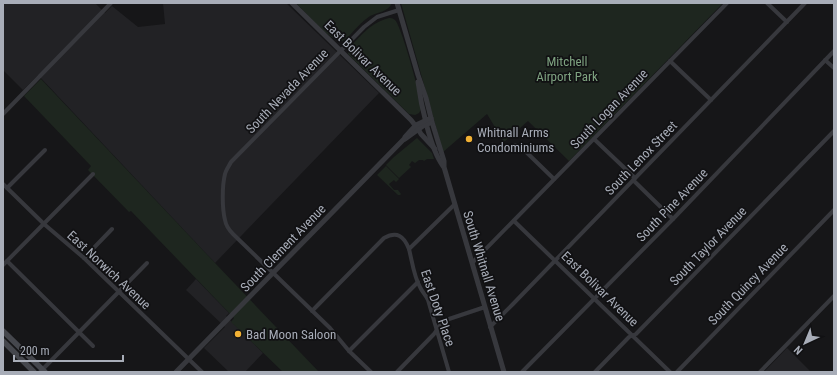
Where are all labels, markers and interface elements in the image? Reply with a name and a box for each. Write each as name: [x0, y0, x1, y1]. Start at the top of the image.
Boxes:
street label: East Bolivar Avenue: [321, 17, 405, 99]
street label: South Nevada Avenue: [243, 46, 331, 136]
park label: Mitchell Airport Park: [536, 54, 598, 84]
street label: South Logan Avenue: [567, 66, 651, 152]
street label: South Lenox Street: [602, 118, 680, 198]
place label: Whitnall Arms Condominiums: [477, 125, 554, 155]
marker: Whitnall Arms Condominiums: [464, 134, 474, 144]
street label: South Pine Avenue: [633, 165, 711, 245]
street label: South Clement Avenue: [237, 201, 329, 295]
street label: South Taylor Avenue: [667, 203, 749, 289]
street label: South Whitnall Avenue: [460, 209, 508, 323]
street label: East Norwich Avenue: [64, 228, 154, 312]
street label: South Quincy Avenue: [705, 240, 791, 328]
street label: East Bolivar Avenue: [558, 248, 642, 330]
street label: East Doty Place: [418, 268, 458, 348]
north arrow: [785, 323, 825, 363]
place label: Bad Moon Saloon: [246, 327, 336, 342]
marker: Bad Moon Saloon: [233, 329, 243, 339]
scale bar: [14, 337, 123, 363]
text: N: [791, 343, 805, 357]
text: 200 m: [20, 344, 50, 358]

